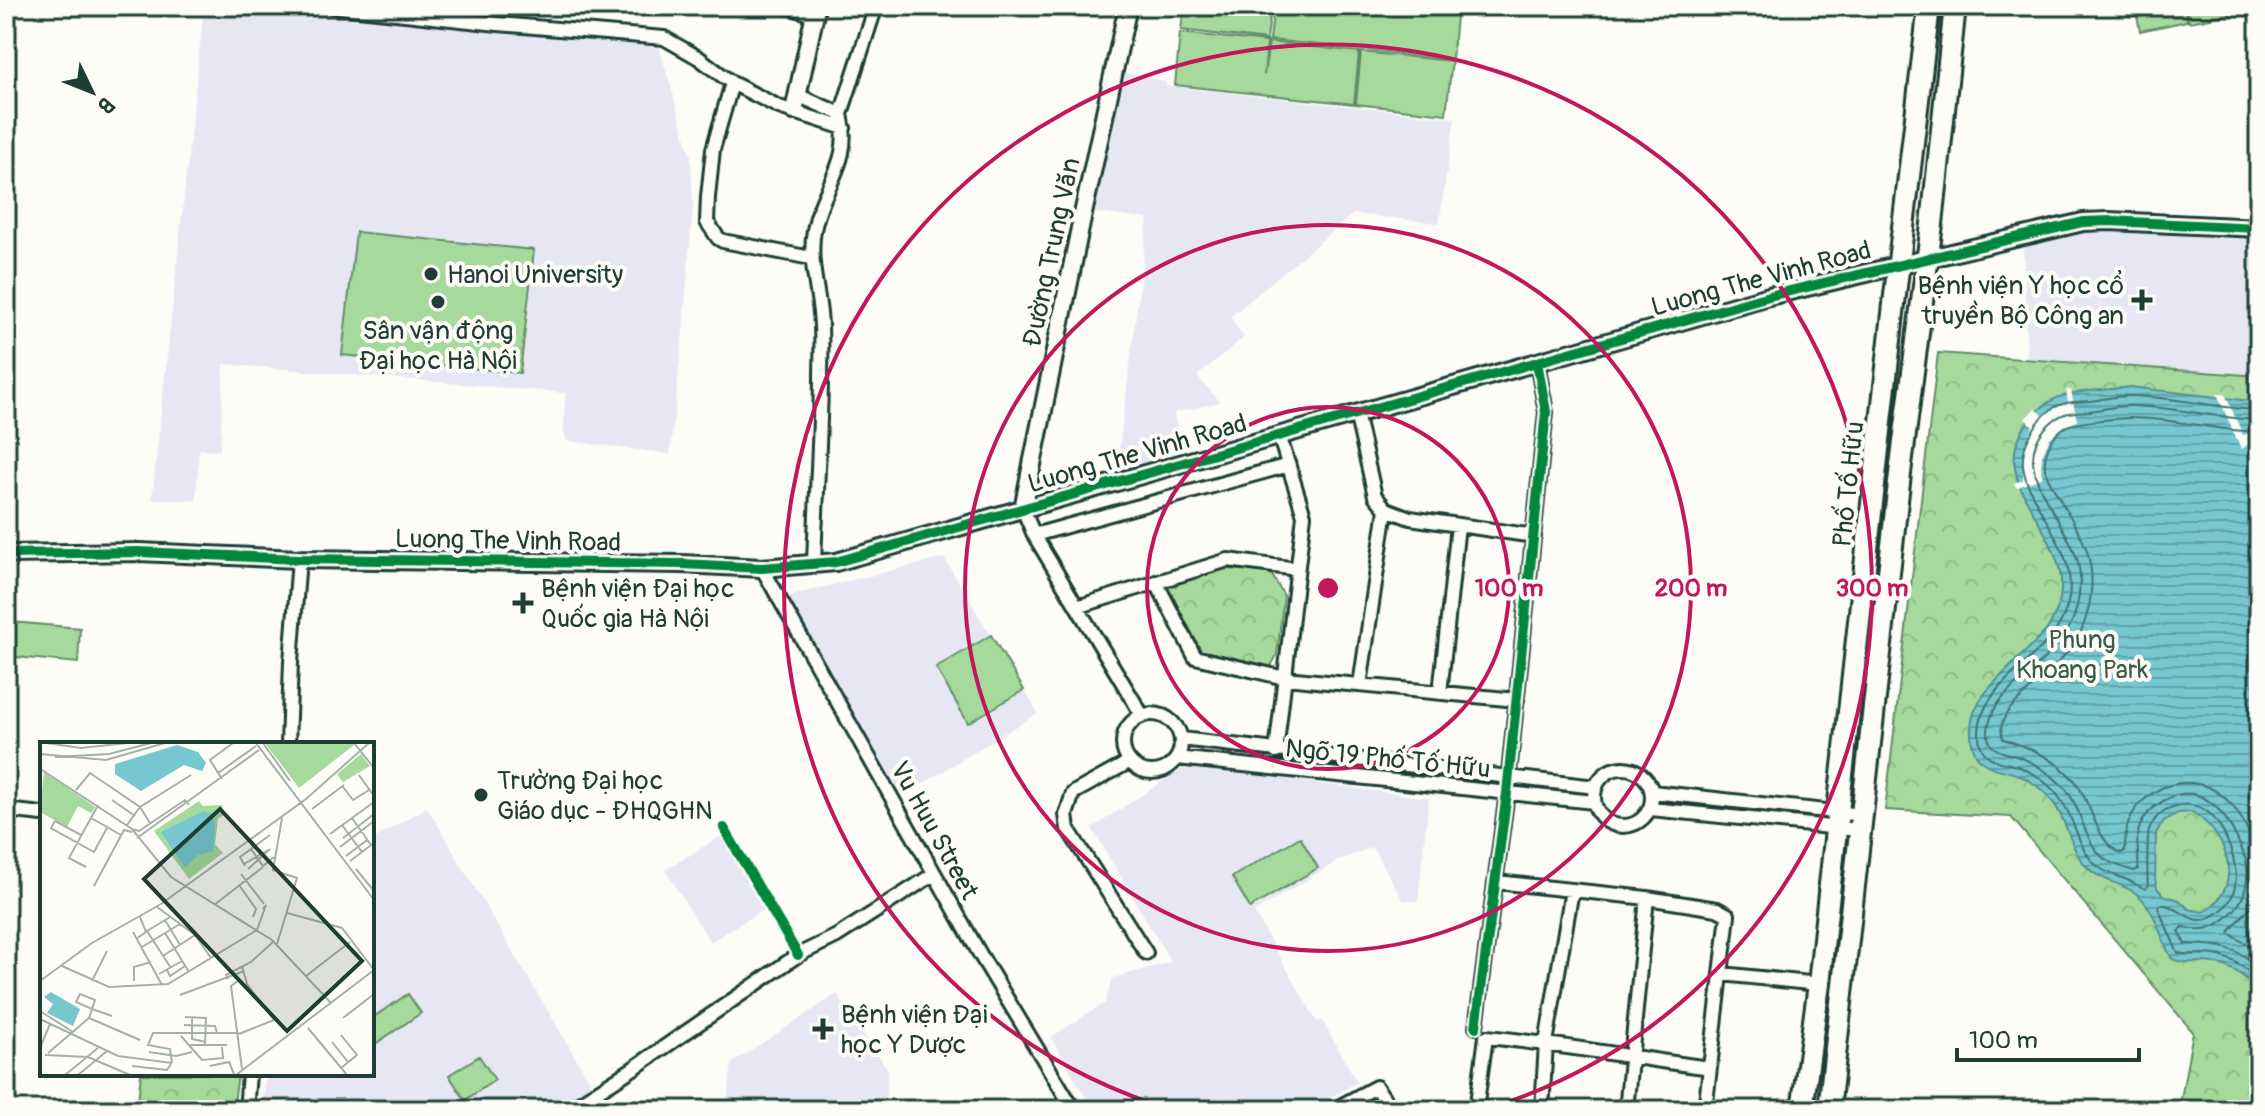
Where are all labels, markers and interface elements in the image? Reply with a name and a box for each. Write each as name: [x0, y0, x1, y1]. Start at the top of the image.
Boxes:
north arrow: [52, 52, 132, 132]
text: B: [91, 91, 120, 119]
street label: Đường Trung Văn: [1016, 155, 1088, 350]
street label: Luong The Vinh Road: [1648, 234, 1875, 324]
place label: Hanoi University: [447, 259, 623, 291]
marker: Hanoi University: [422, 265, 440, 283]
place label: Bệnh viện Y học cổ truyền Bộ Công an: [1918, 270, 2124, 332]
marker: Bệnh viện Y học cổ truyền Bộ Công an: [2131, 289, 2153, 311]
marker: Sân vận động Đại học Hà Nội: [429, 293, 447, 311]
place label: Sân vận động Đại học Hà Nội: [359, 315, 517, 377]
street label: Luong The Vinh Road: [1024, 407, 1250, 501]
street label: Phố Tố Hữu: [1826, 420, 1872, 549]
street label: Luong The Vinh Road: [395, 523, 621, 559]
place label: Bệnh viện Đại học Quốc gia Hà Nội: [541, 573, 734, 635]
centre of rings: [1314, 574, 1342, 602]
text: 100 m: [1475, 574, 1543, 603]
text: 200 m: [1655, 574, 1727, 603]
text: 300 m: [1836, 574, 1908, 603]
marker: Bệnh viện Đại học Quốc gia Hà Nội: [512, 592, 534, 614]
park label: Phung Khoang Park: [2016, 624, 2148, 686]
street label: Ngõ 19 Phố Tố Hữu: [1284, 732, 1492, 786]
inset map: [40, 742, 374, 1076]
street label: Vu Huu Street: [883, 756, 985, 906]
place label: Trường Đại học Giáo dục - ĐHQGHN: [497, 765, 713, 827]
marker: Trường Đại học Giáo dục - ĐHQGHN: [472, 786, 490, 804]
place label: Bệnh viện Đại học Y Dược: [841, 999, 988, 1061]
scale bar: [1957, 1012, 2139, 1062]
marker: Bệnh viện Đại học Y Dược: [812, 1018, 834, 1040]
text: 100 m: [1969, 1026, 2038, 1055]

